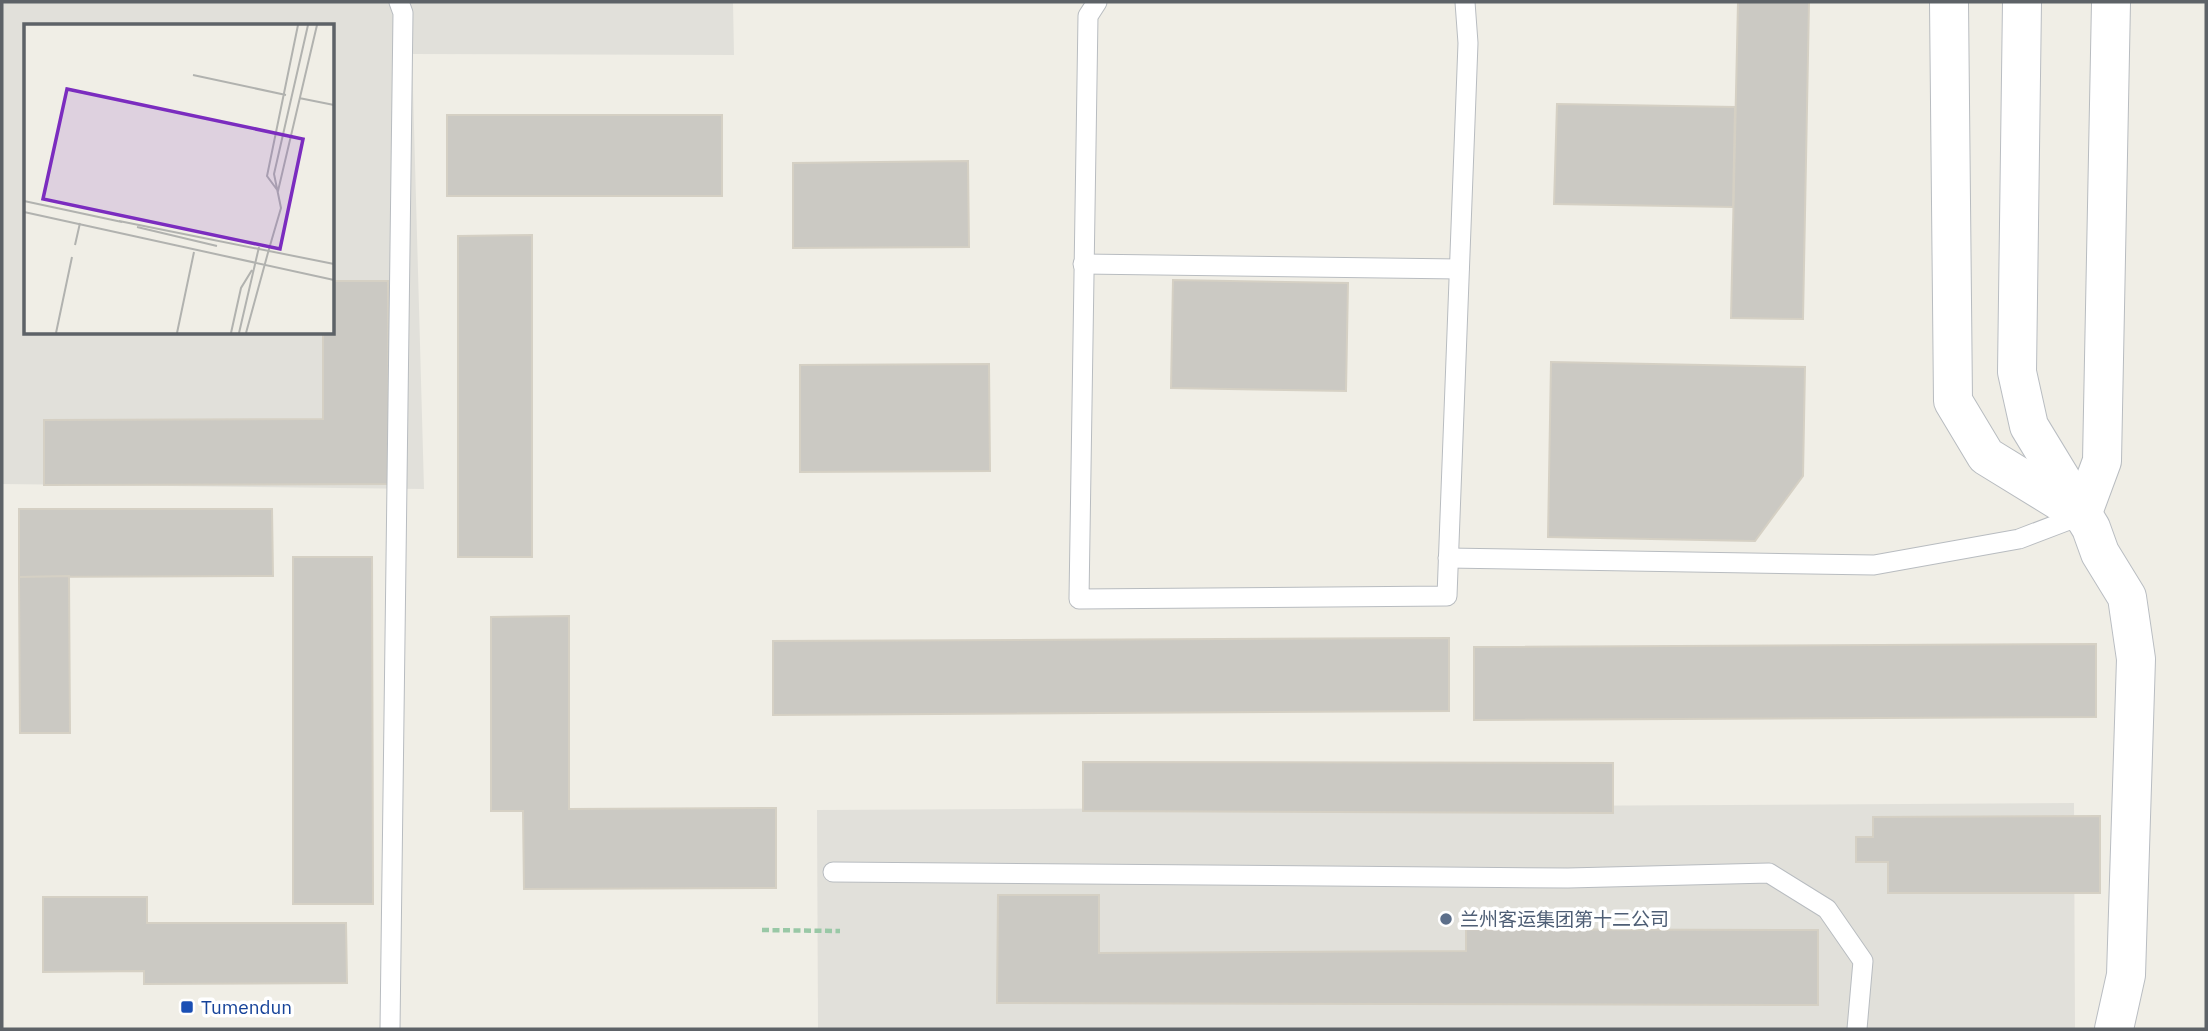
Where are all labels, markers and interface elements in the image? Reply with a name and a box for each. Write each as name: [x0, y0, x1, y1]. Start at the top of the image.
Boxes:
inset map: [24, 24, 334, 334]
place label: 兰州客运集团第十二公司: [1460, 907, 1669, 931]
marker: 兰州客运集团第十二公司: [1438, 911, 1454, 927]
place label: Tumendun: [201, 995, 292, 1019]
marker: Tumendun: [179, 999, 195, 1015]

